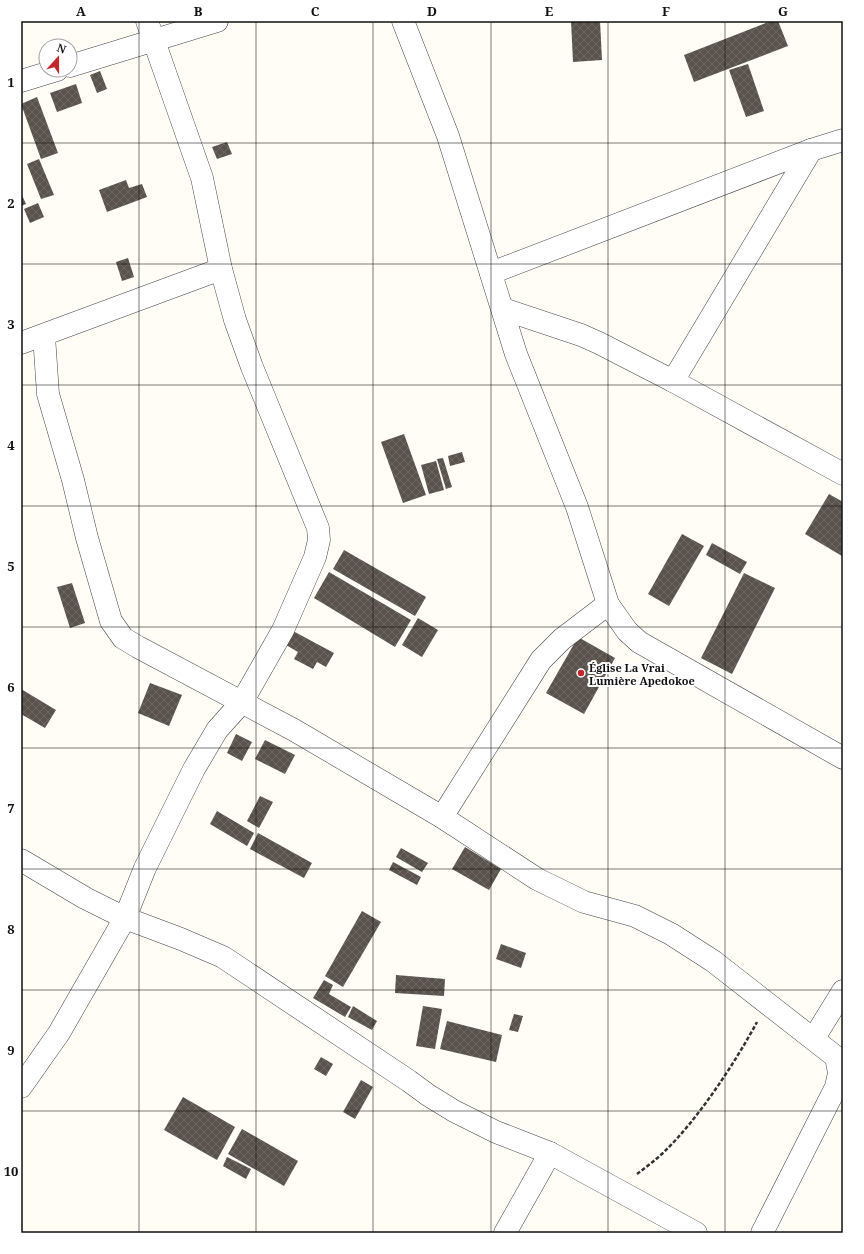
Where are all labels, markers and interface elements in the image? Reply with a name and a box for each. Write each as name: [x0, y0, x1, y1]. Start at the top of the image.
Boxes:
text: A: [76, 2, 86, 20]
text: B: [194, 2, 203, 20]
text: C: [311, 2, 320, 20]
text: D: [427, 2, 437, 20]
text: E: [545, 2, 554, 20]
text: F: [662, 2, 670, 20]
text: G: [778, 2, 788, 20]
north arrow: [38, 38, 78, 78]
text: N: [55, 40, 69, 57]
text: 1: [7, 73, 15, 91]
text: 2: [7, 194, 15, 212]
text: 3: [7, 315, 15, 333]
text: 4: [7, 436, 15, 454]
text: 5: [7, 557, 15, 575]
place label: Église La Vrai Lumière Apedokoe: [589, 660, 695, 688]
marker: Église La Vrai Lumière Apedokoe: [576, 668, 586, 678]
text: 6: [7, 678, 15, 696]
text: 7: [7, 799, 15, 817]
text: 8: [7, 920, 15, 938]
text: 9: [7, 1041, 15, 1059]
text: 10: [4, 1162, 18, 1180]

